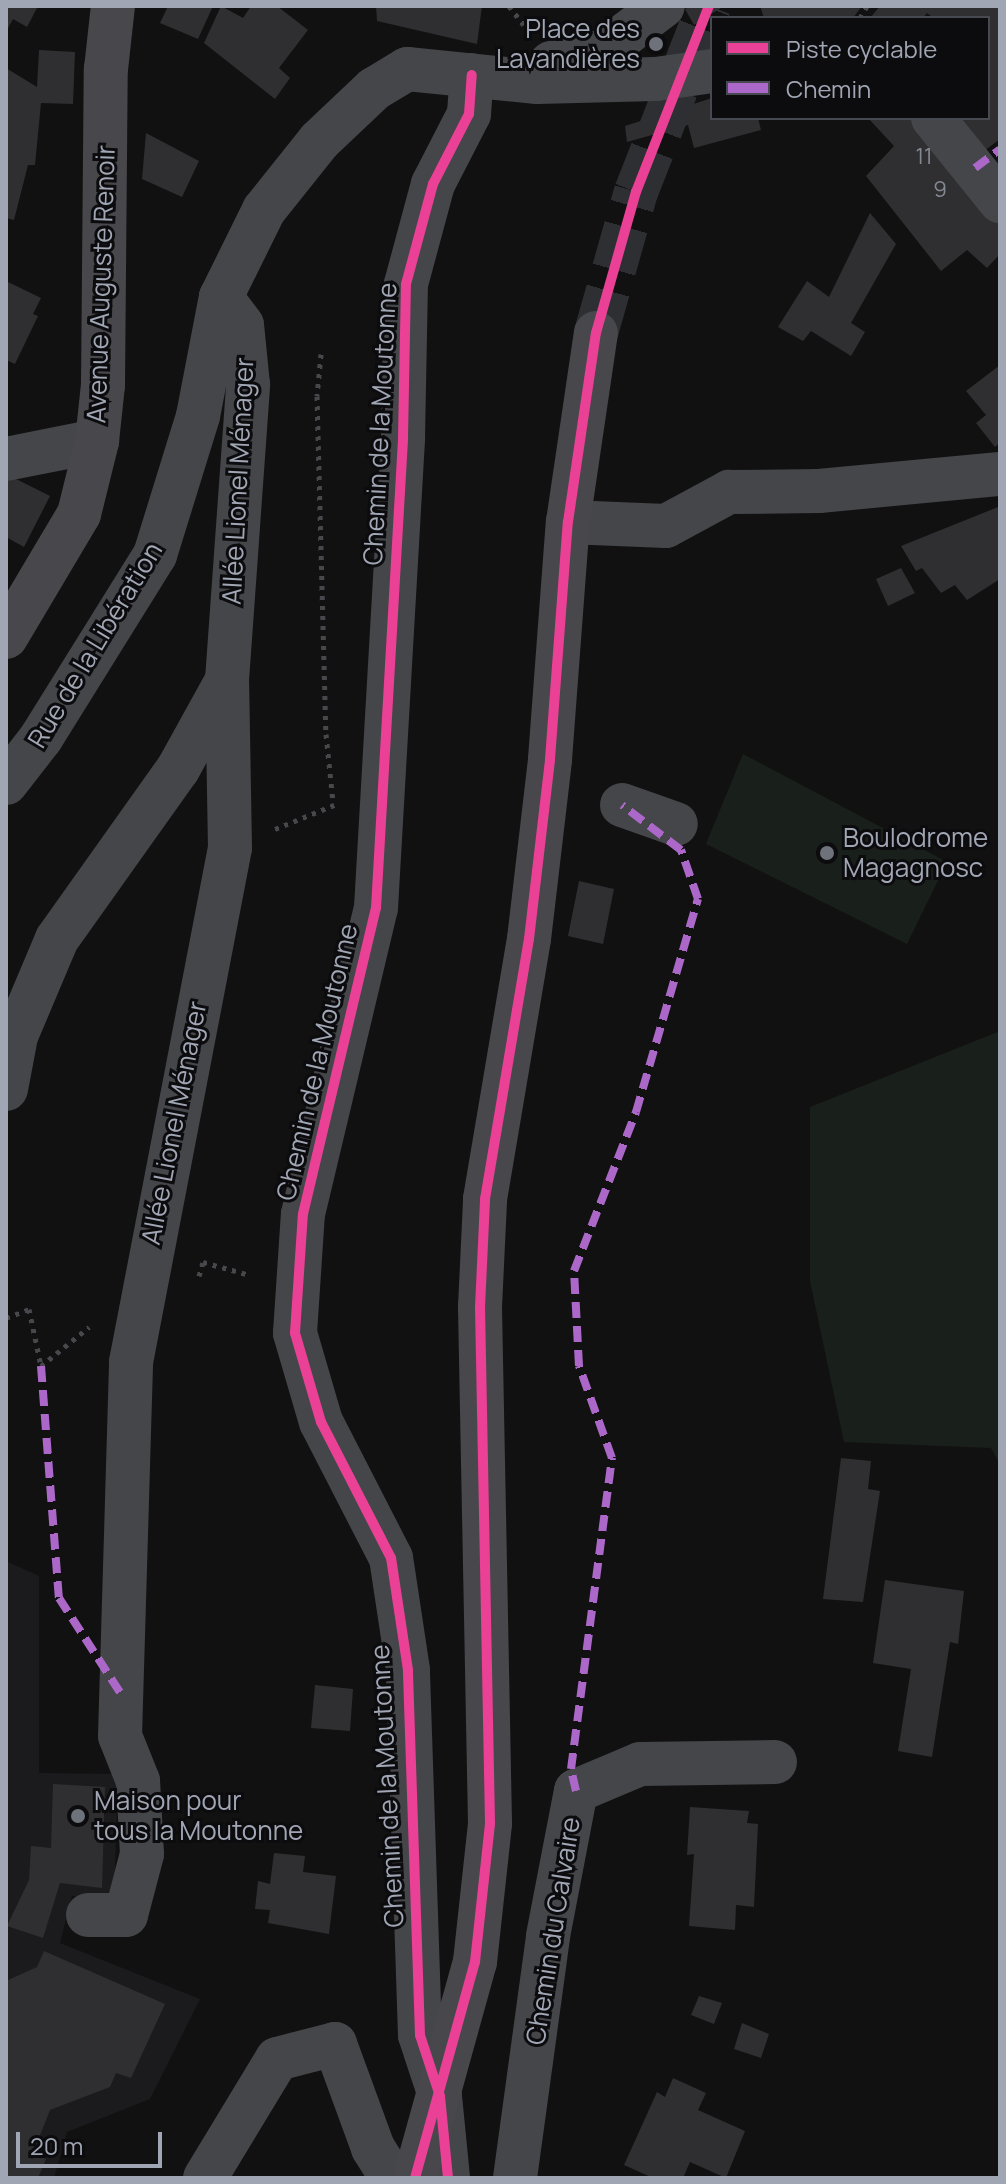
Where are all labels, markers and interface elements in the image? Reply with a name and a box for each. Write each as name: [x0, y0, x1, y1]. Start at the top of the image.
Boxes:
place label: Place des Lavandières: [496, 13, 640, 74]
legend: [710, 16, 990, 120]
text: Piste cyclable: [786, 32, 937, 65]
marker: Place des Lavandières: [647, 35, 665, 53]
text: Chemin: [786, 72, 871, 105]
street label: Avenue Auguste Renoir: [81, 144, 121, 424]
house number: 11: [915, 144, 933, 170]
house number: 9: [933, 177, 947, 203]
street label: Chemin de la Moutonne: [357, 282, 403, 566]
street label: Allée Lionel Ménager: [216, 357, 260, 605]
street label: Rue de la Libération: [21, 537, 169, 753]
place label: Boulodrome Magagnosc: [843, 822, 988, 884]
marker: Boulodrome Magagnosc: [818, 844, 836, 862]
street label: Chemin de la Moutonne: [270, 921, 364, 1203]
street label: Allée Lionel Ménager: [135, 999, 213, 1247]
street label: Chemin de la Moutonne: [364, 1644, 410, 1928]
place label: Maison pour tous la Moutonne: [94, 1785, 303, 1846]
marker: Maison pour tous la Moutonne: [69, 1807, 87, 1825]
street label: Chemin du Calvaire: [520, 1815, 586, 2047]
scale bar: [20, 2116, 166, 2166]
text: 20 m: [30, 2129, 83, 2162]

